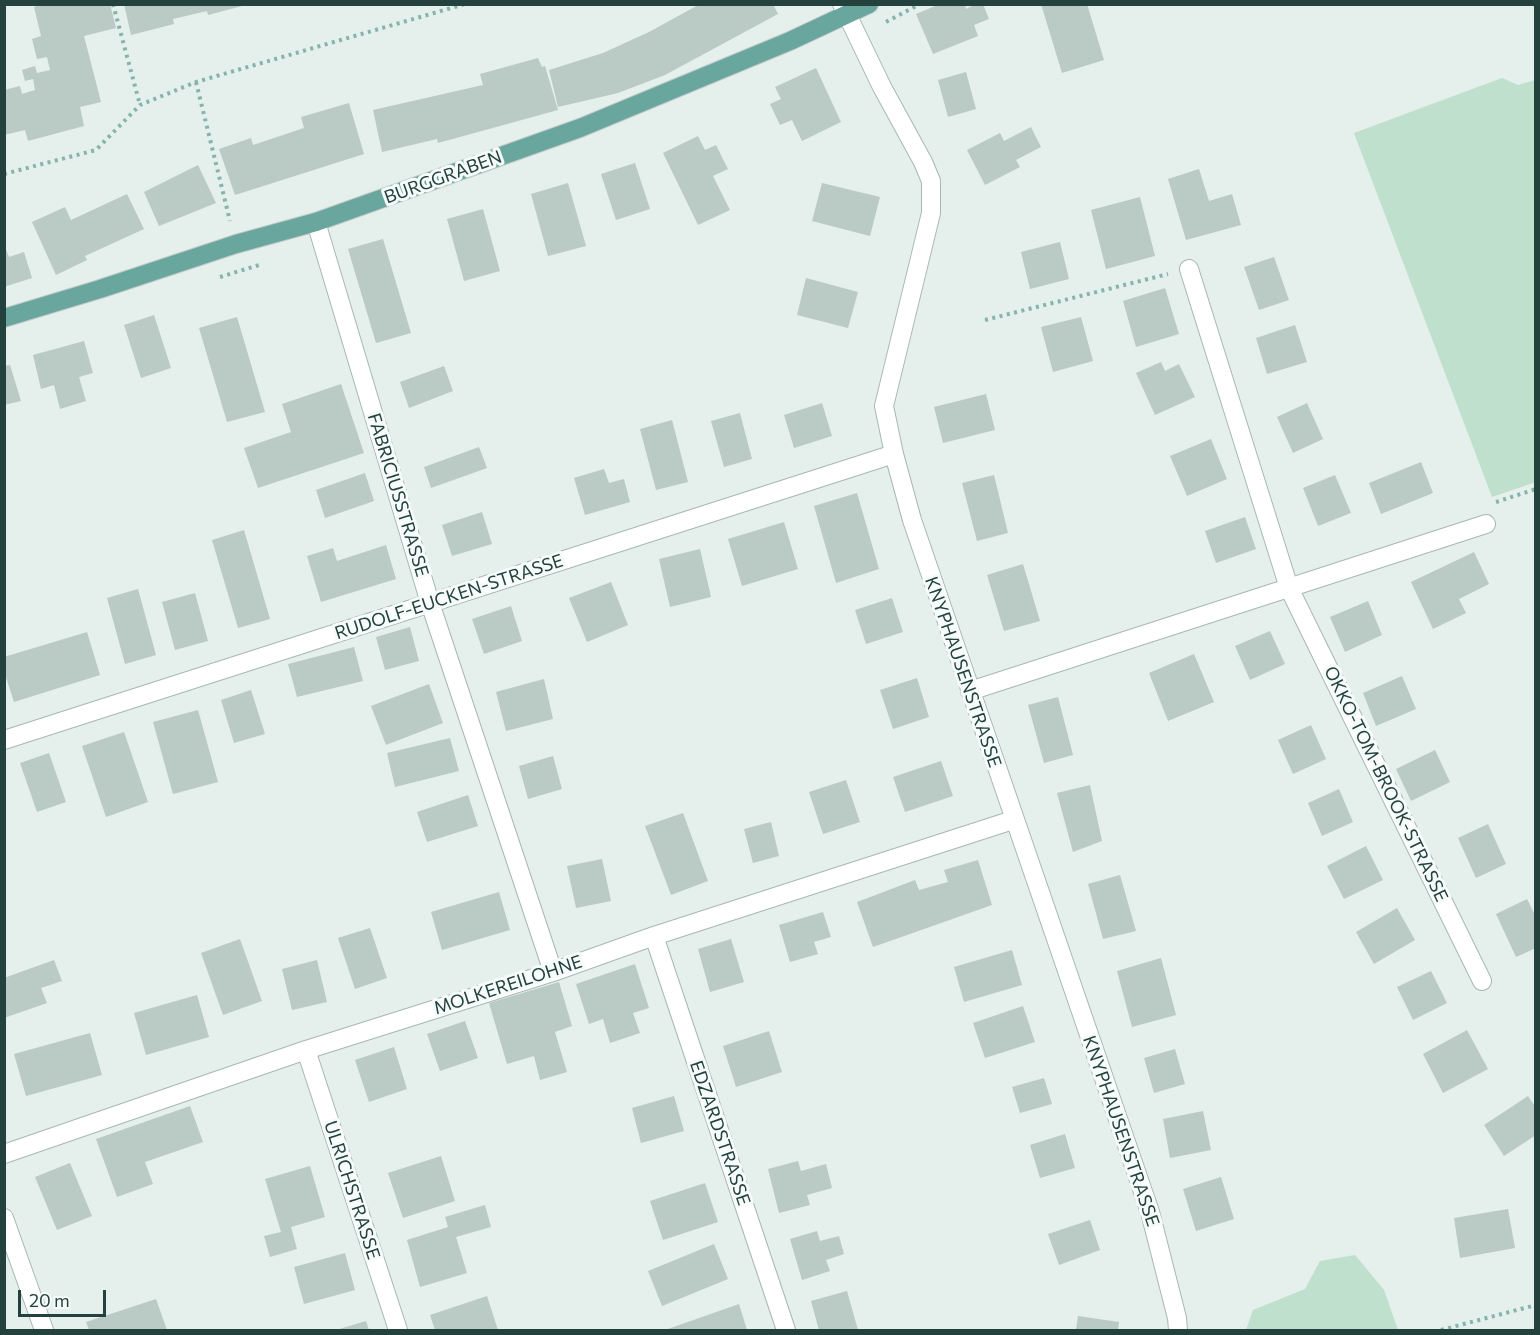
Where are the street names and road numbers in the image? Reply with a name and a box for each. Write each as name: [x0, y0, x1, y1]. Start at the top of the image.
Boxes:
street label: BURGGRABEN: [381, 146, 505, 208]
street label: FABRICIUSSTRASSE: [363, 411, 433, 579]
street label: RUDOLF-EUCKEN-STRASSE: [332, 550, 566, 644]
street label: KNYPHAUSENSTRASSE: [920, 574, 1006, 770]
street label: OKKO-TOM-BROOK-STRASSE: [1319, 663, 1453, 905]
street label: MOLKEREILOHNE: [431, 951, 585, 1019]
street label: KNYPHAUSENSTRASSE: [1078, 1033, 1164, 1229]
street label: EDZARDSTRASSE: [685, 1058, 755, 1208]
street label: ULRICHSTRASSE: [319, 1118, 385, 1262]

